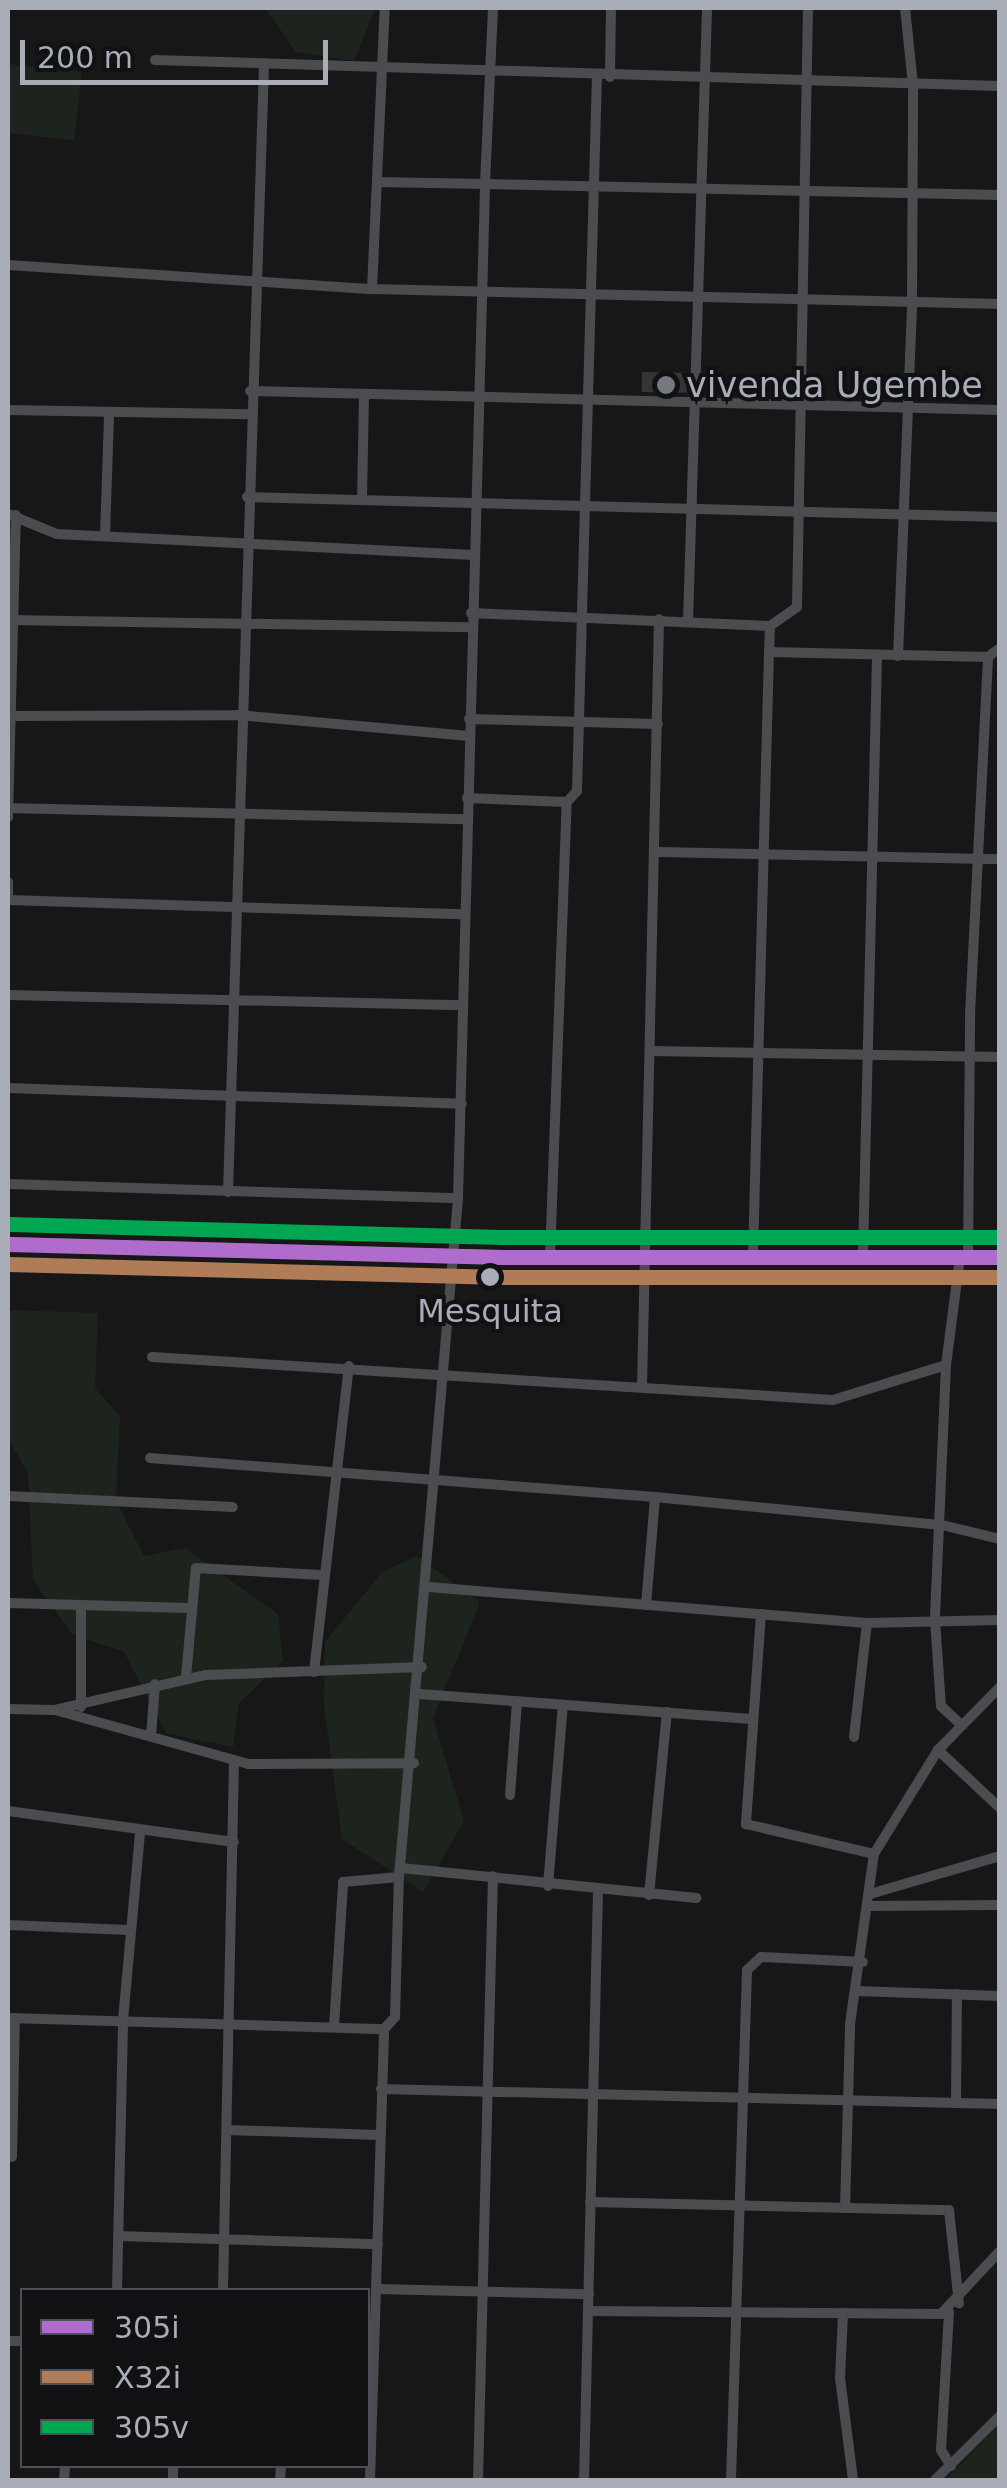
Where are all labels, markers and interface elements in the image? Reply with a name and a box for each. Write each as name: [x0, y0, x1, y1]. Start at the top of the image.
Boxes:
scale bar: [25, 20, 332, 82]
text: 200 m: [37, 40, 133, 75]
place label: vivenda Ugembe: [686, 364, 983, 406]
marker: vivenda Ugembe: [655, 374, 677, 396]
marker: Mesquita: [480, 1267, 500, 1287]
place label: Mesquita: [417, 1292, 563, 1330]
legend: [20, 2288, 370, 2468]
text: 305i: [114, 2310, 180, 2345]
text: X32i: [114, 2360, 181, 2395]
text: 305v: [114, 2410, 189, 2445]

